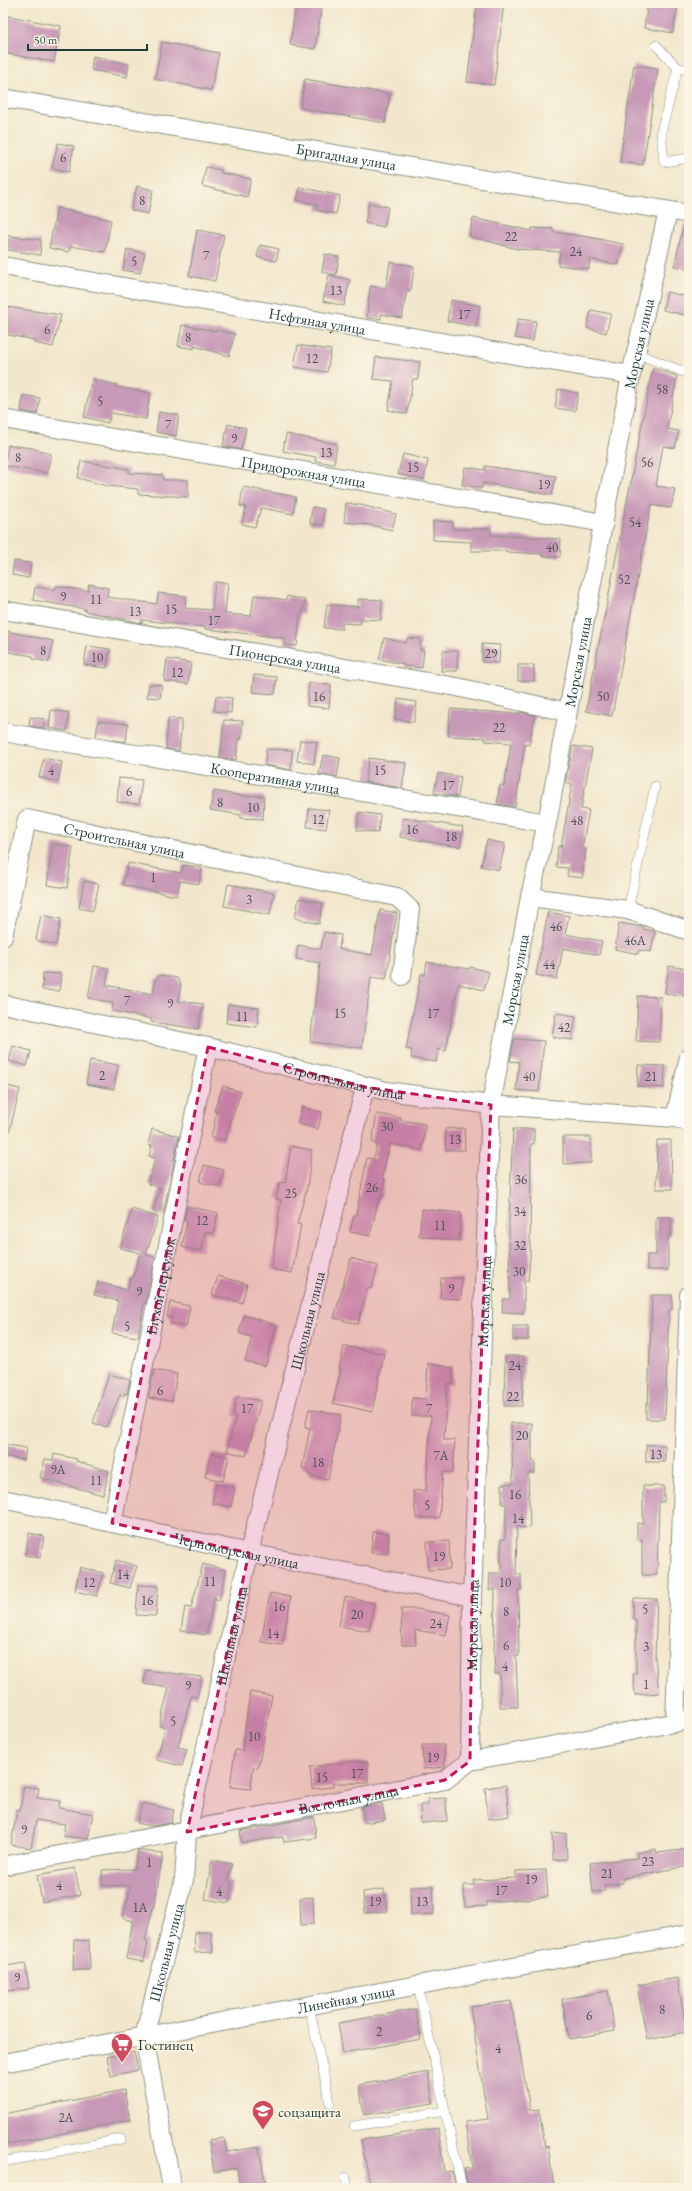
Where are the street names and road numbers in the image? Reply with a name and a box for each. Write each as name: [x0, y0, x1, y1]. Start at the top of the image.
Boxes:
street label: Бригадная улица: [295, 138, 398, 174]
street label: Морская улица: [619, 297, 658, 390]
street label: Нефтяная улица: [268, 303, 367, 338]
street label: Придорожная улица: [240, 451, 367, 491]
street label: Морская улица: [559, 615, 595, 709]
street label: Пионерская улица: [228, 639, 342, 677]
street label: Кооперативная улица: [209, 757, 341, 798]
street label: Строительная улица: [62, 817, 187, 862]
street label: Морская улица: [497, 933, 532, 1027]
street label: Строительная улица: [281, 1056, 405, 1103]
street label: Глухой переулок: [141, 1235, 179, 1336]
street label: Морская улица: [472, 1255, 495, 1348]
street label: Школьная улица: [285, 1269, 328, 1372]
street label: Черноморская улица: [172, 1527, 301, 1572]
street label: Морская улица: [462, 1579, 482, 1671]
street label: Школьная улица: [210, 1584, 251, 1687]
street label: Восточная улица: [297, 1780, 400, 1818]
street label: Школьная улица: [144, 1901, 187, 2004]
street label: Линейная улица: [296, 1980, 396, 2017]

